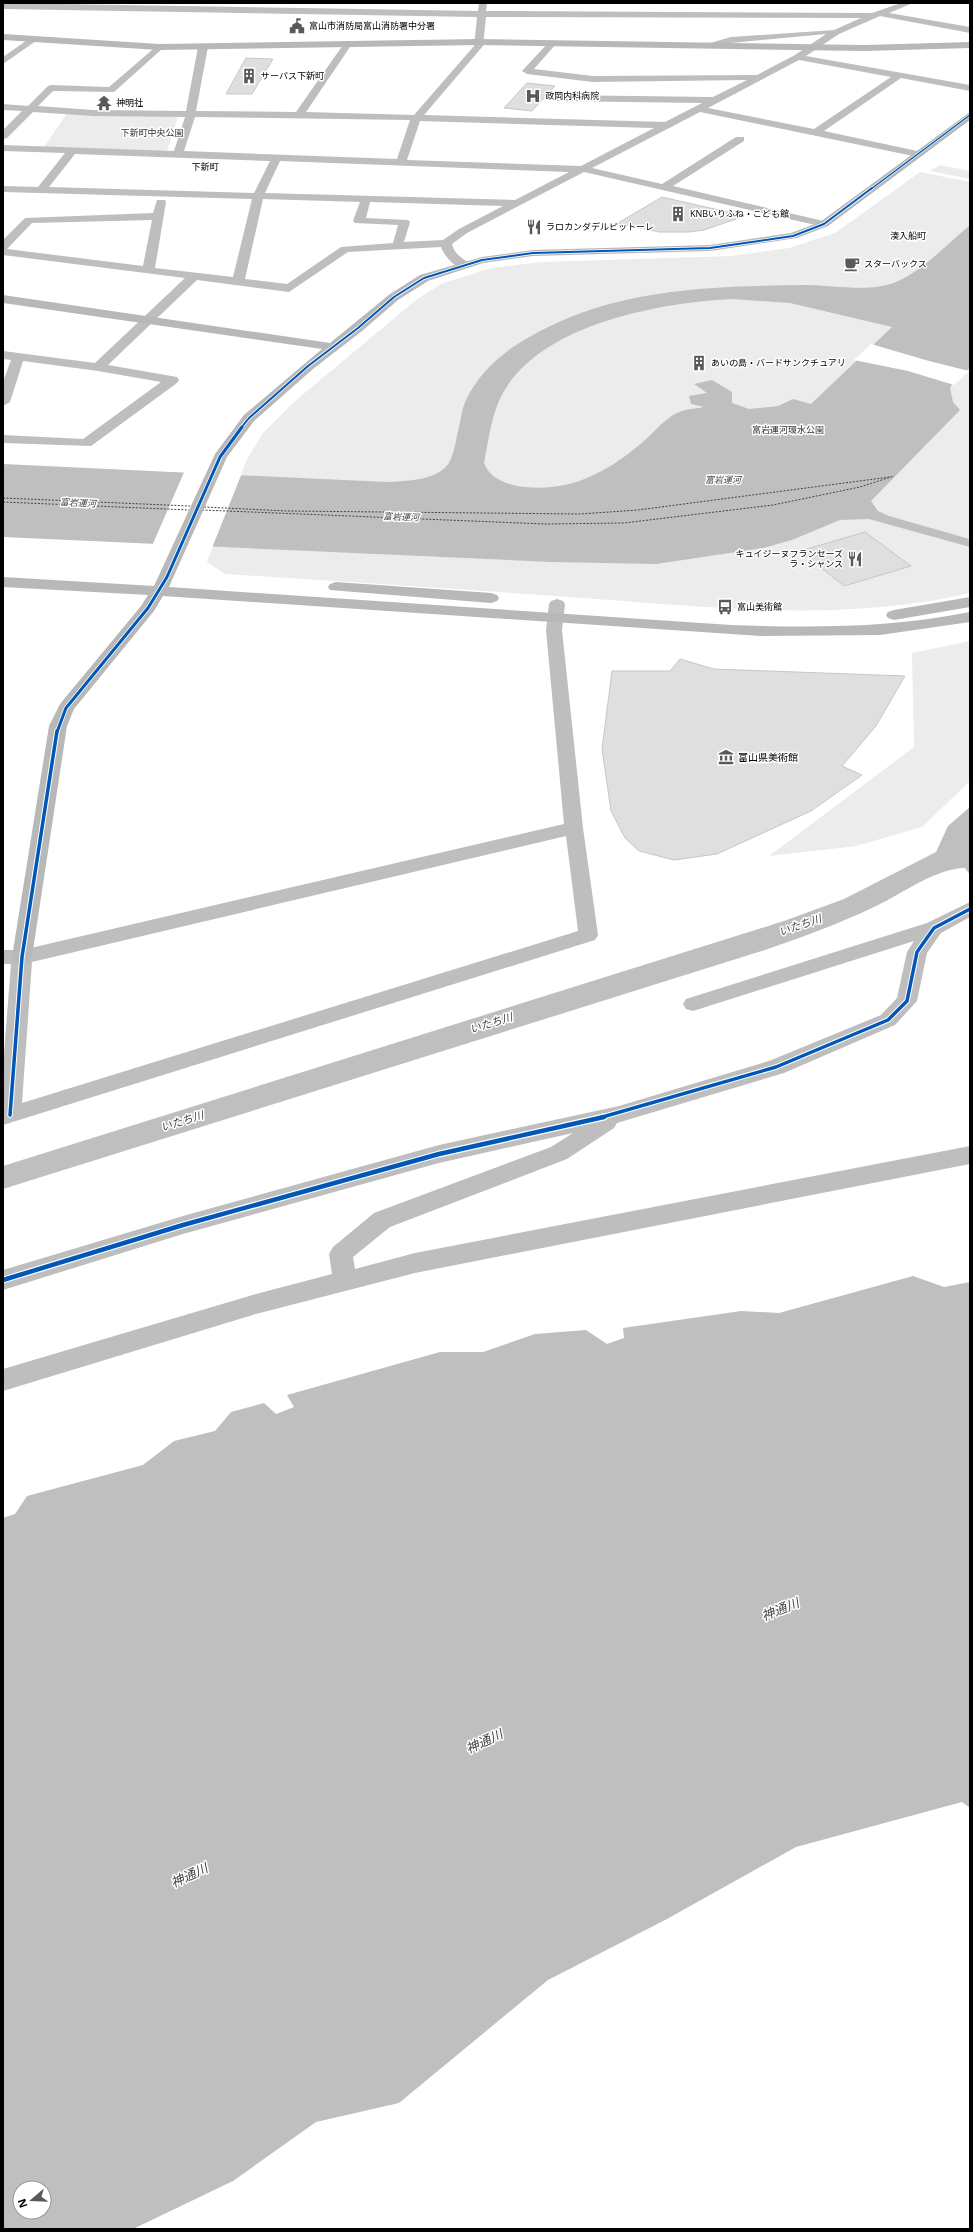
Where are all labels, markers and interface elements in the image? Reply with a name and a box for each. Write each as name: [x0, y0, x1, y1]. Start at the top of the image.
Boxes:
public building icon: 富山市消防局富山消防署中分署: [288, 17, 306, 35]
place label: 富山市消防局富山消防署中分署: [309, 19, 435, 32]
building icon: サーパス下新町: [240, 67, 258, 85]
place label: サーパス下新町: [261, 69, 324, 82]
hospital icon: 政岡内科病院: [524, 87, 542, 105]
place label: 政岡内科病院: [545, 89, 599, 102]
temple icon: 神明社: [95, 94, 113, 112]
place label: 神明社: [116, 96, 143, 109]
park label: 下新町中央公園: [120, 126, 184, 139]
district label: 下新町: [191, 160, 219, 173]
building icon: KNBいりふね・こども館: [669, 205, 687, 223]
place label: KNBいりふね・こども館: [690, 207, 789, 220]
restaurant icon: ラロカンダデルピットーレ: [525, 218, 543, 236]
place label: ラロカンダデルピットーレ: [546, 220, 654, 233]
district label: 湊入船町: [890, 229, 926, 242]
cafe icon: スターバックス: [843, 255, 861, 273]
place label: スターバックス: [864, 257, 927, 270]
building icon: あいの島・バードサンクチュアリ: [690, 354, 708, 372]
place label: あいの島・バードサンクチュアリ: [711, 356, 846, 369]
park label: 富岩運河環水公園: [752, 423, 824, 436]
water label: 富岩運河: [705, 473, 743, 486]
water label: 富岩運河: [60, 495, 98, 510]
water label: 富岩運河: [383, 509, 421, 524]
place label: キュイジーヌフランセーズ ラ・シャンス: [735, 547, 843, 570]
restaurant icon: キュイジーヌフランセーズ ラ・シャンス: [846, 550, 864, 568]
bus stop icon: 富山美術館: [716, 598, 734, 616]
place label: 富山美術館: [737, 600, 782, 613]
museum icon: 富山県美術館: [717, 748, 735, 766]
place label: 富山県美術館: [738, 750, 798, 764]
water label: いたち川: [777, 910, 824, 939]
water label: いたち川: [468, 1009, 515, 1036]
water label: いたち川: [159, 1107, 206, 1134]
water label: 神通川: [759, 1593, 803, 1625]
water label: 神通川: [463, 1724, 507, 1757]
water label: 神通川: [168, 1858, 212, 1891]
north arrow: [12, 2180, 52, 2220]
text: N: [14, 2197, 31, 2210]

